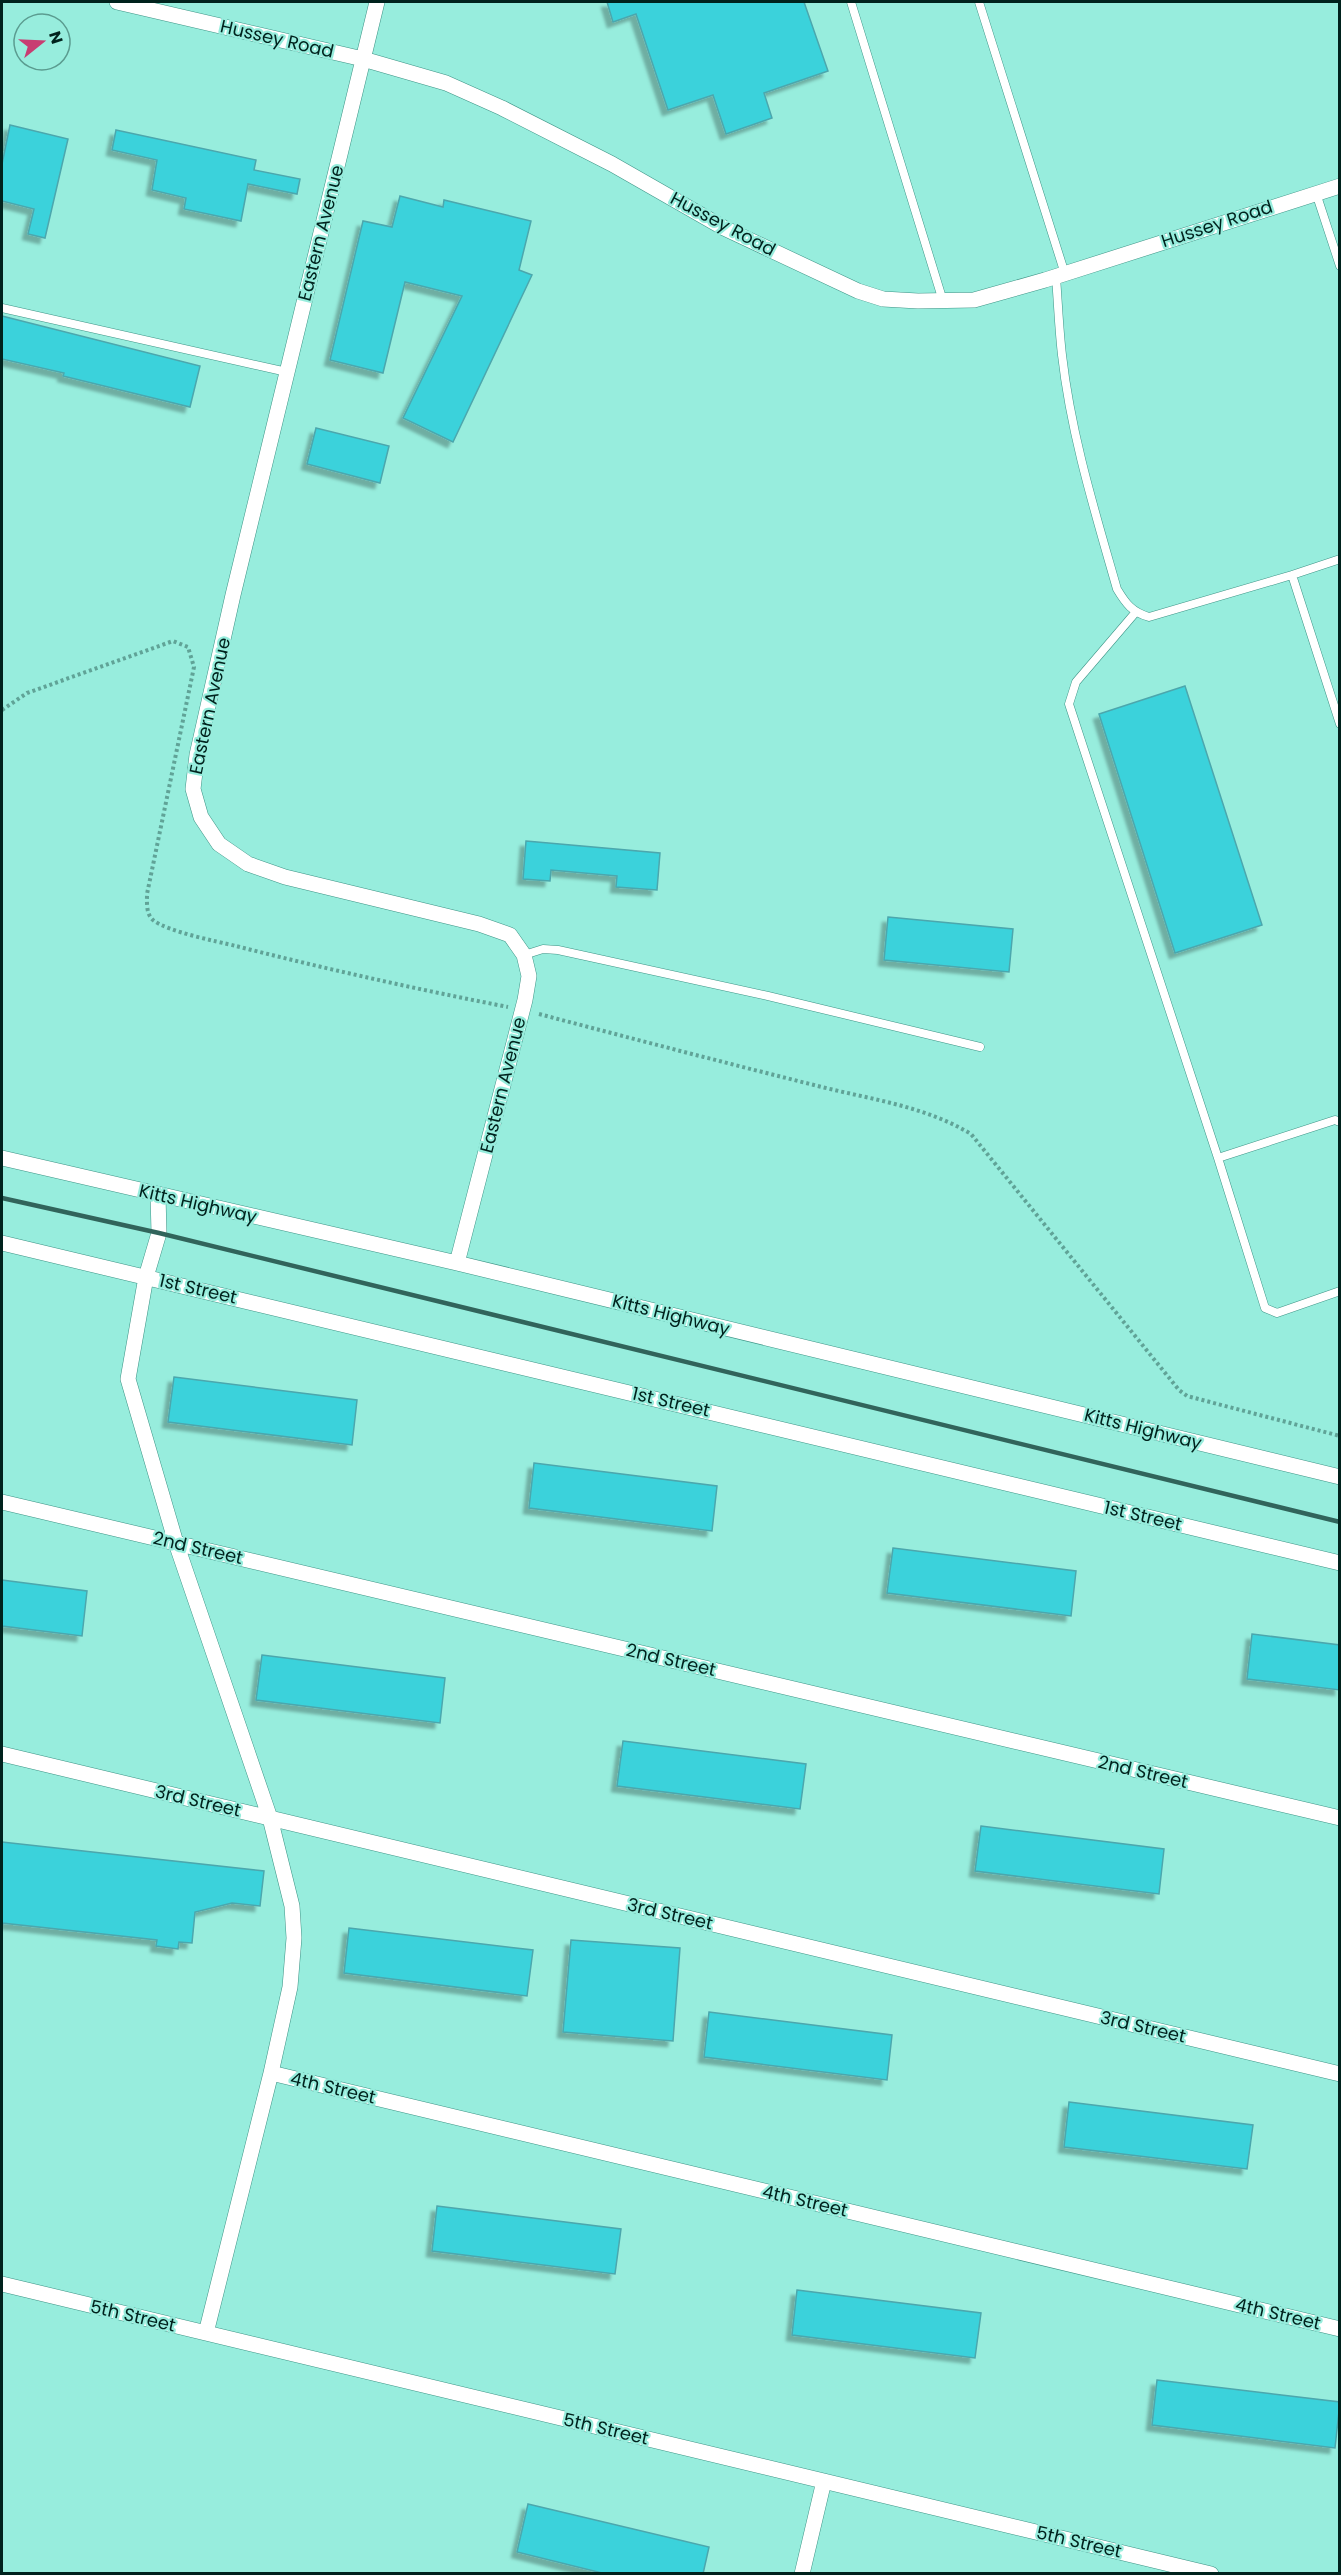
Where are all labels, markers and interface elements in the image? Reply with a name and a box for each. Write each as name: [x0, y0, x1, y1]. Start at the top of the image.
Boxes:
north arrow: [12, 12, 72, 72]
street label: Hussey Road: [218, 13, 336, 64]
text: N: [43, 28, 69, 47]
street label: Eastern Avenue: [292, 162, 349, 303]
street label: Hussey Road: [666, 185, 780, 262]
street label: Hussey Road: [1158, 194, 1276, 253]
street label: Eastern Avenue: [183, 635, 236, 777]
street label: Eastern Avenue: [474, 1014, 531, 1155]
street label: Kitts Highway: [137, 1178, 259, 1229]
street label: 1st Street: [157, 1267, 240, 1310]
street label: Kitts Highway: [610, 1288, 732, 1341]
street label: 1st Street: [630, 1380, 713, 1423]
street label: Kitts Highway: [1082, 1402, 1204, 1455]
street label: 1st Street: [1102, 1494, 1185, 1537]
street label: 2nd Street: [151, 1525, 246, 1570]
street label: 2nd Street: [624, 1637, 719, 1682]
street label: 2nd Street: [1096, 1749, 1191, 1794]
street label: 3rd Street: [153, 1779, 243, 1822]
street label: 3rd Street: [625, 1892, 715, 1935]
street label: 3rd Street: [1098, 2005, 1188, 2048]
street label: 4th Street: [288, 2066, 378, 2109]
street label: 4th Street: [760, 2179, 850, 2222]
street label: 4th Street: [1233, 2292, 1323, 2335]
street label: 5th Street: [88, 2294, 178, 2337]
street label: 5th Street: [561, 2407, 651, 2450]
street label: 5th Street: [1034, 2520, 1124, 2563]

